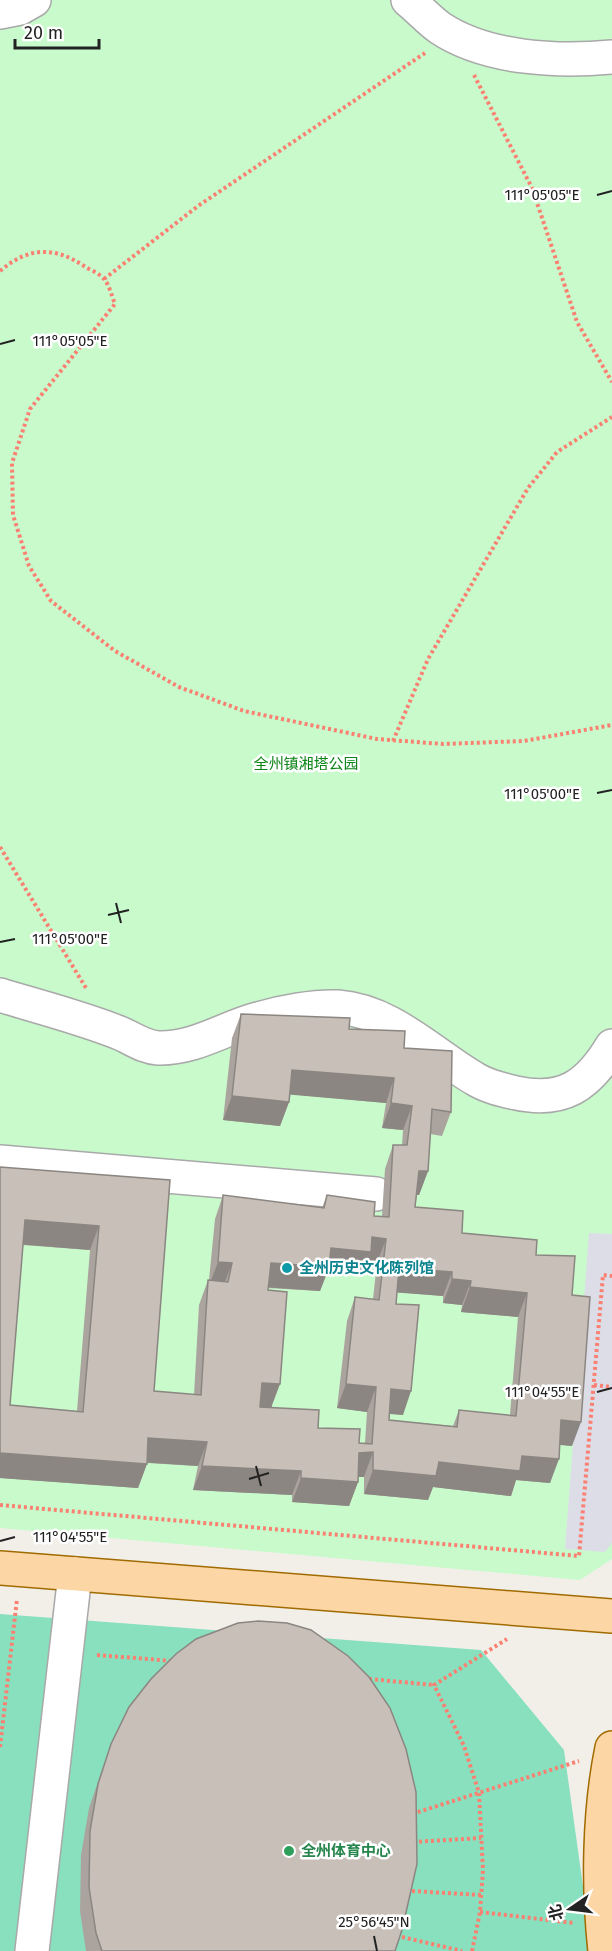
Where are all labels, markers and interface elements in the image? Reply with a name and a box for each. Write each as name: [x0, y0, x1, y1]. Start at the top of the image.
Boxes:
scale bar: [15, 12, 99, 50]
text: 20 m: [24, 22, 63, 44]
text: 111°05'05"E: [505, 186, 579, 204]
text: 111°05'05"E: [33, 332, 107, 350]
park label: 全州镇湘塔公园: [253, 755, 359, 773]
text: 111°05'00"E: [504, 785, 580, 803]
text: 111°05'00"E: [32, 930, 108, 948]
place label: 全州历史文化陈列馆: [299, 1259, 434, 1277]
marker: 全州历史文化陈列馆: [280, 1261, 294, 1275]
text: 111°04'55"E: [505, 1383, 579, 1401]
text: 111°04'55"E: [33, 1528, 107, 1546]
place label: 全州体育中心: [301, 1842, 391, 1860]
marker: 全州体育中心: [282, 1844, 296, 1858]
north arrow: [540, 1879, 600, 1939]
text: 北: [545, 1902, 567, 1923]
text: 25°56'45"N: [338, 1913, 410, 1931]

